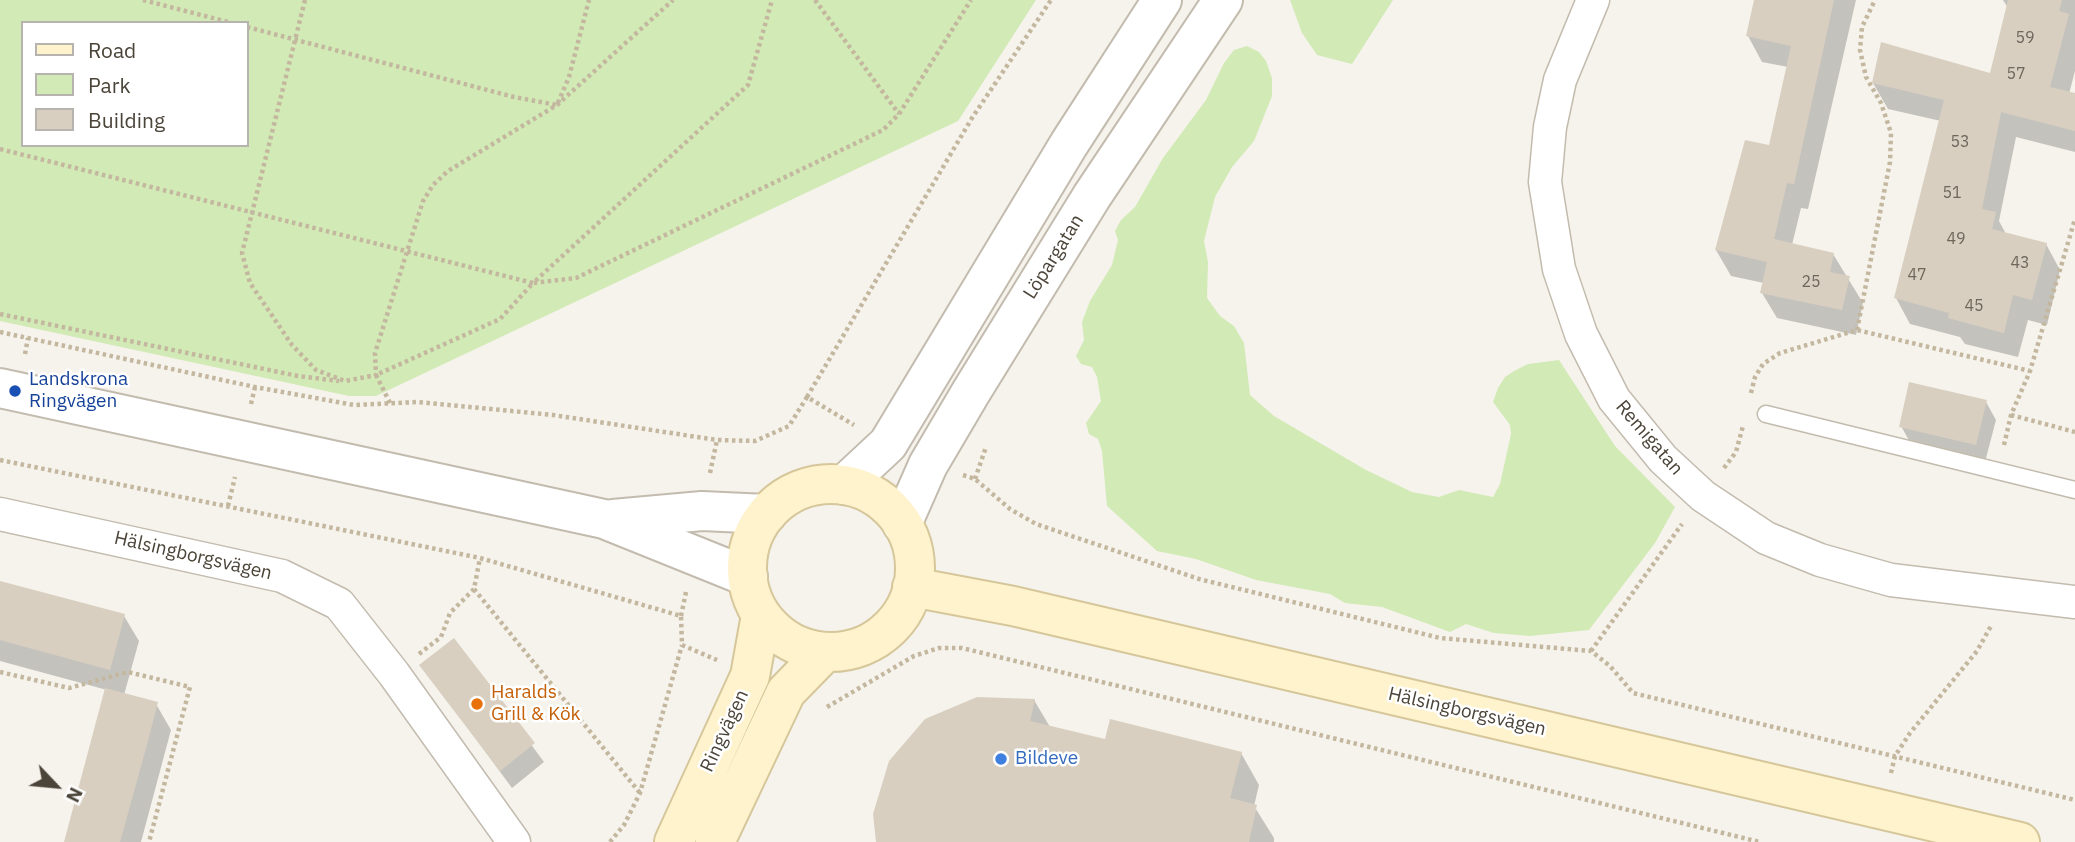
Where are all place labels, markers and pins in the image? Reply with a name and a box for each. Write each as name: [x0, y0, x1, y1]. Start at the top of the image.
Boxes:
place label: Landskrona Ringvägen: [29, 369, 128, 413]
marker: Landskrona Ringvägen: [7, 383, 23, 399]
place label: Haralds Grill & Kök: [491, 682, 581, 726]
marker: Haralds Grill & Kök: [469, 696, 485, 712]
place label: Bildeve: [1015, 748, 1078, 770]
marker: Bildeve: [993, 751, 1009, 767]

